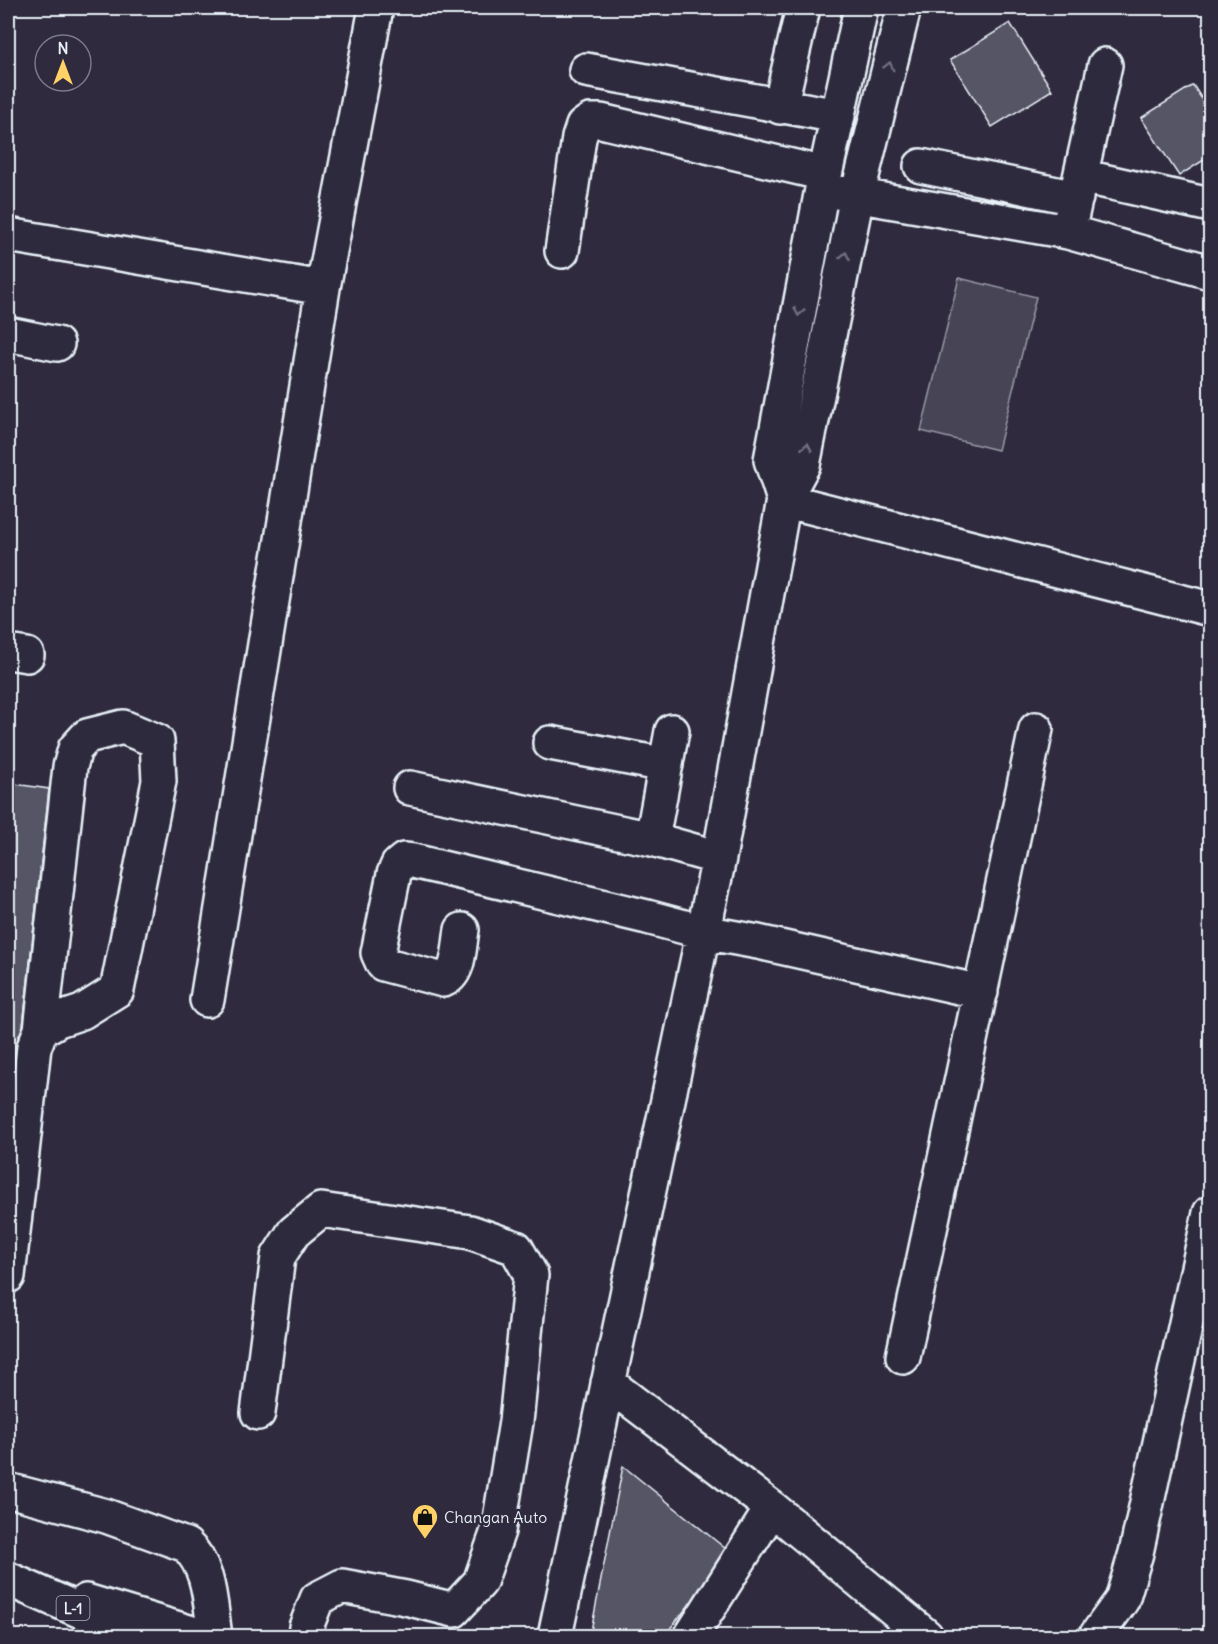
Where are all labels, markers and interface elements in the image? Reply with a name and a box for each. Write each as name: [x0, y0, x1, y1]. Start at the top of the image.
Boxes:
north arrow: [33, 33, 93, 93]
text: N: [57, 38, 69, 58]
one-way arrow: [882, 61, 895, 71]
one-way arrow: [838, 251, 851, 261]
one-way arrow: [793, 306, 806, 316]
one-way arrow: [800, 442, 813, 452]
shop icon: Changan Auto: [410, 1502, 440, 1540]
place label: Changan Auto: [444, 1507, 547, 1527]
road number: L-1: [56, 1596, 90, 1620]

